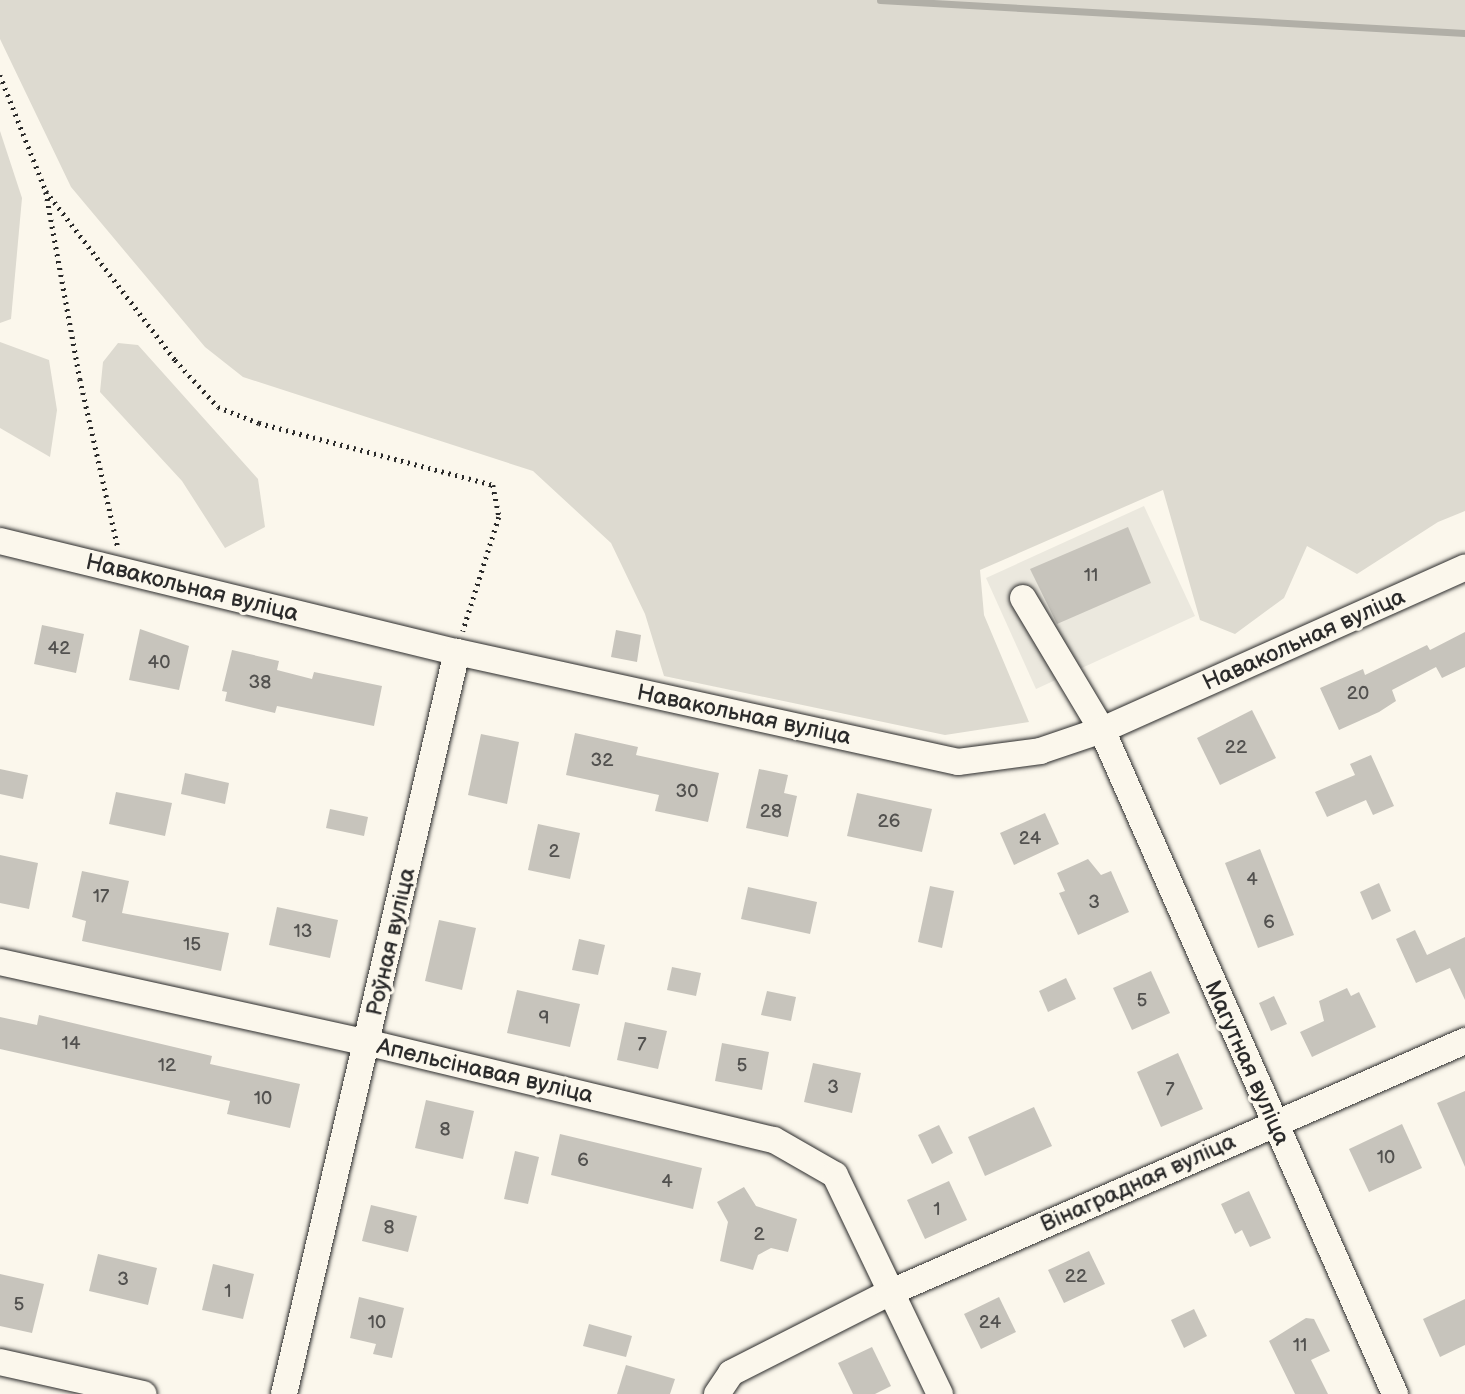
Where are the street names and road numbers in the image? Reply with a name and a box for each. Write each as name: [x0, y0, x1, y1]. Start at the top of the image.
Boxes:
street label: Навакольная вуліца: [83, 548, 301, 628]
street label: Навакольная вуліца: [1199, 583, 1409, 697]
street label: Навакольная вуліца: [634, 679, 854, 751]
street label: Роўная вуліца: [361, 865, 421, 1019]
street label: Магутная вуліца: [1198, 976, 1296, 1150]
street label: Апельсінавая вуліца: [374, 1033, 596, 1109]
street label: Вінаградная вуліца: [1036, 1128, 1240, 1238]

